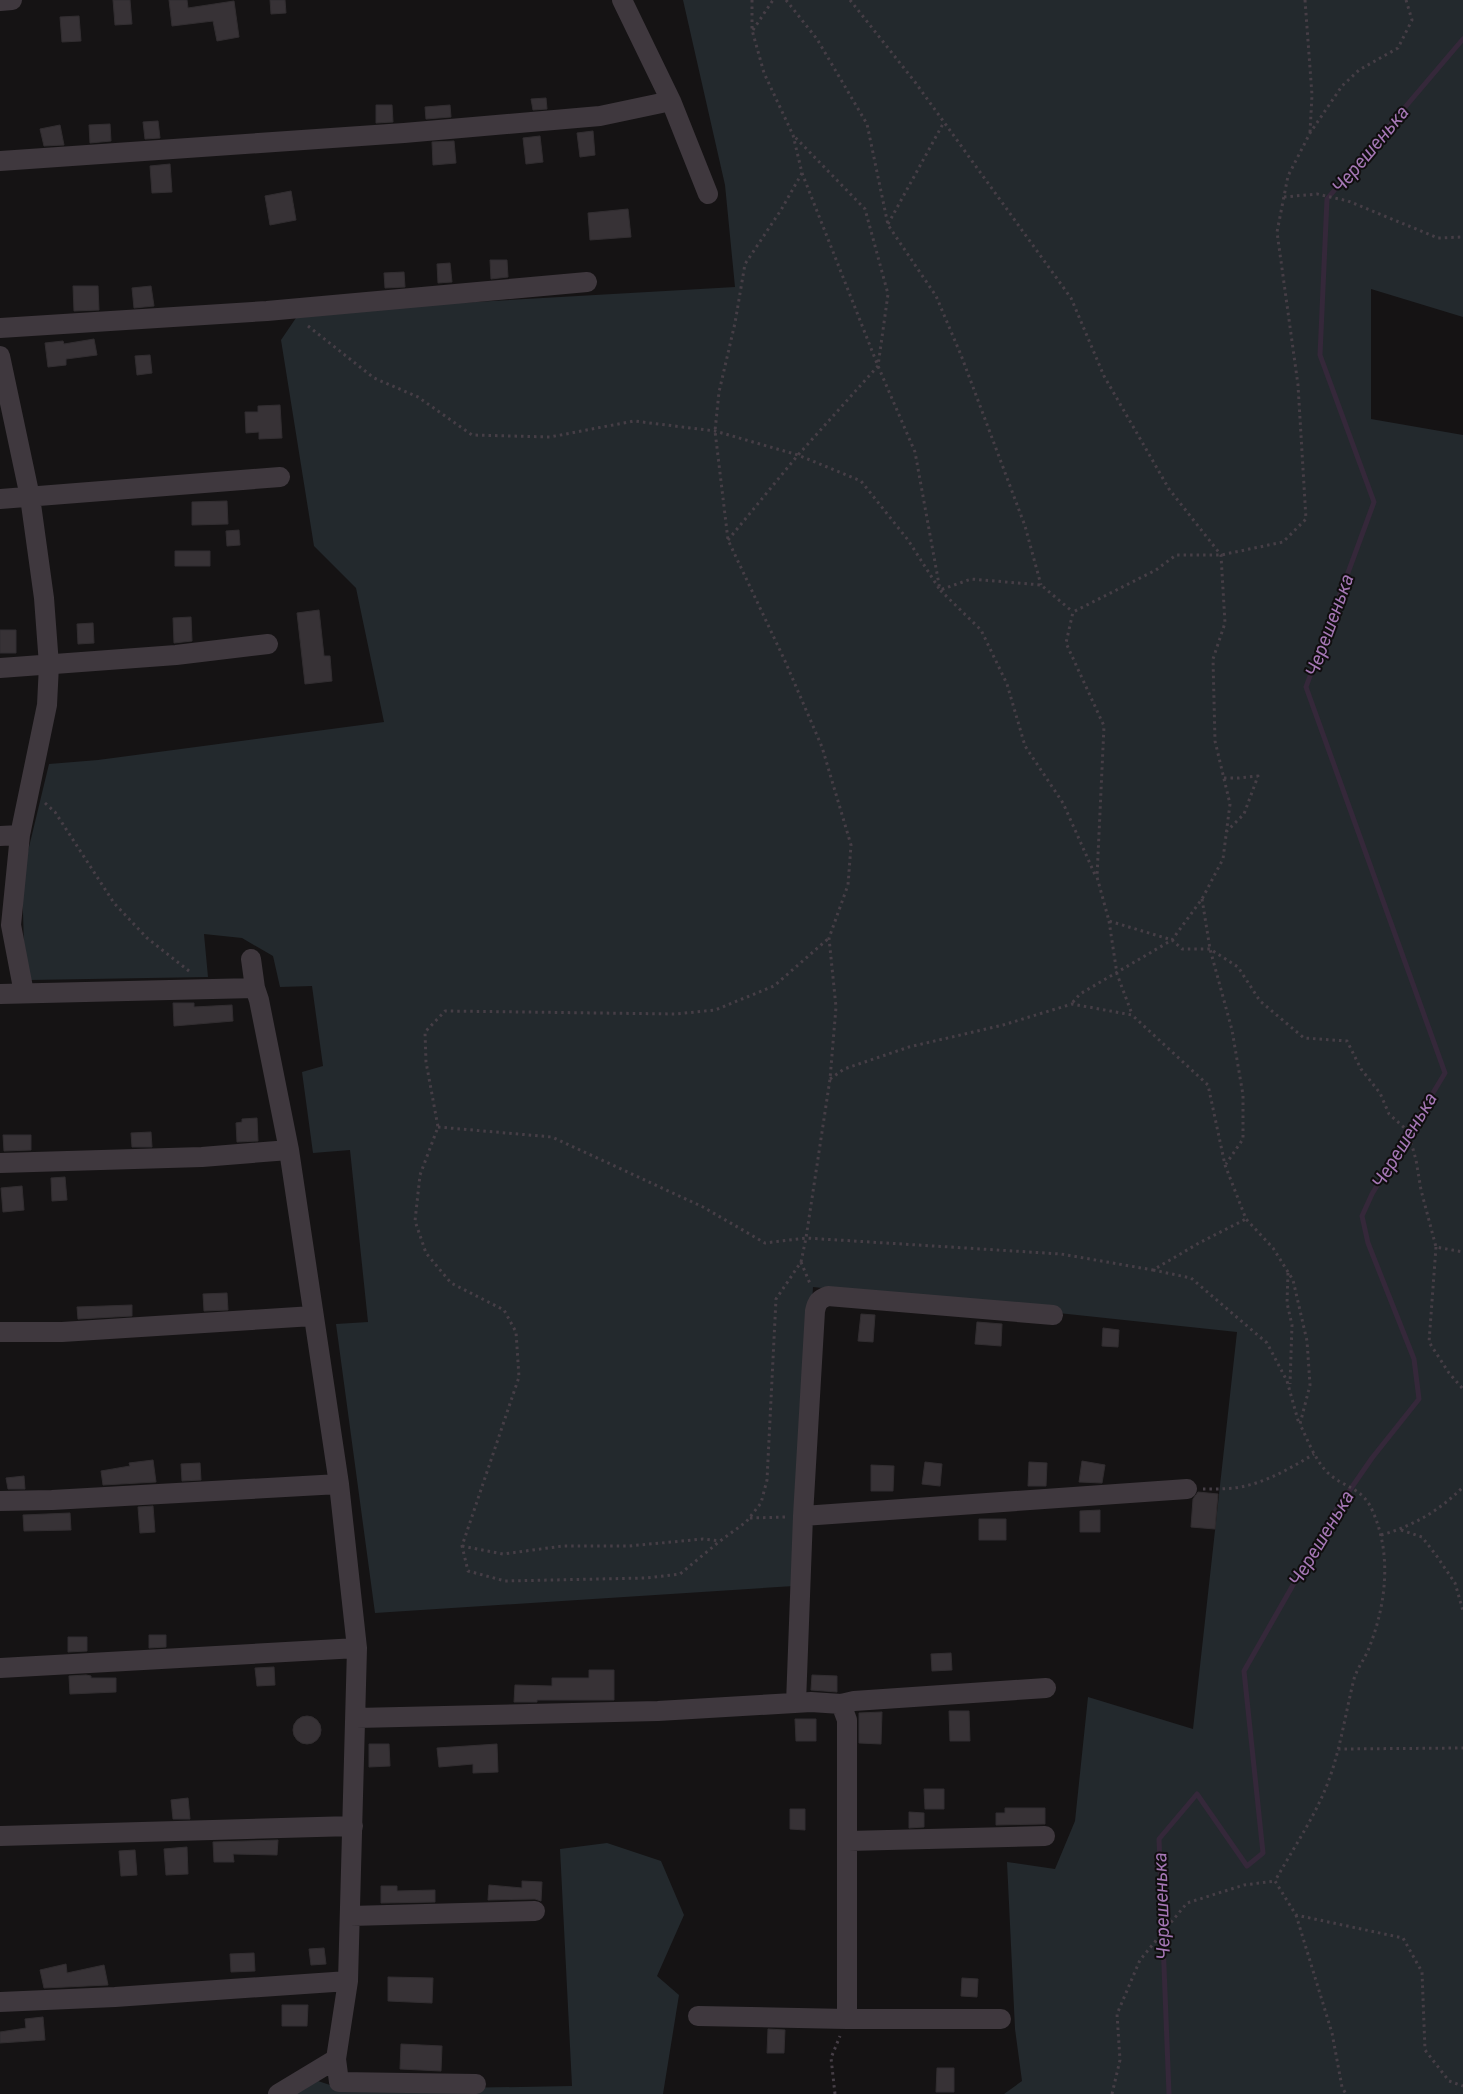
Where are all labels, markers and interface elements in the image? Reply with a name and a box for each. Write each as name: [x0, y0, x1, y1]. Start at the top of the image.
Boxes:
water label: Черешенька: [1327, 101, 1414, 198]
water label: Черешенька: [1300, 571, 1359, 680]
water label: Черешенька: [1367, 1088, 1442, 1192]
water label: Черешенька: [1284, 1486, 1359, 1590]
water label: Черешенька: [1148, 1852, 1175, 1960]

